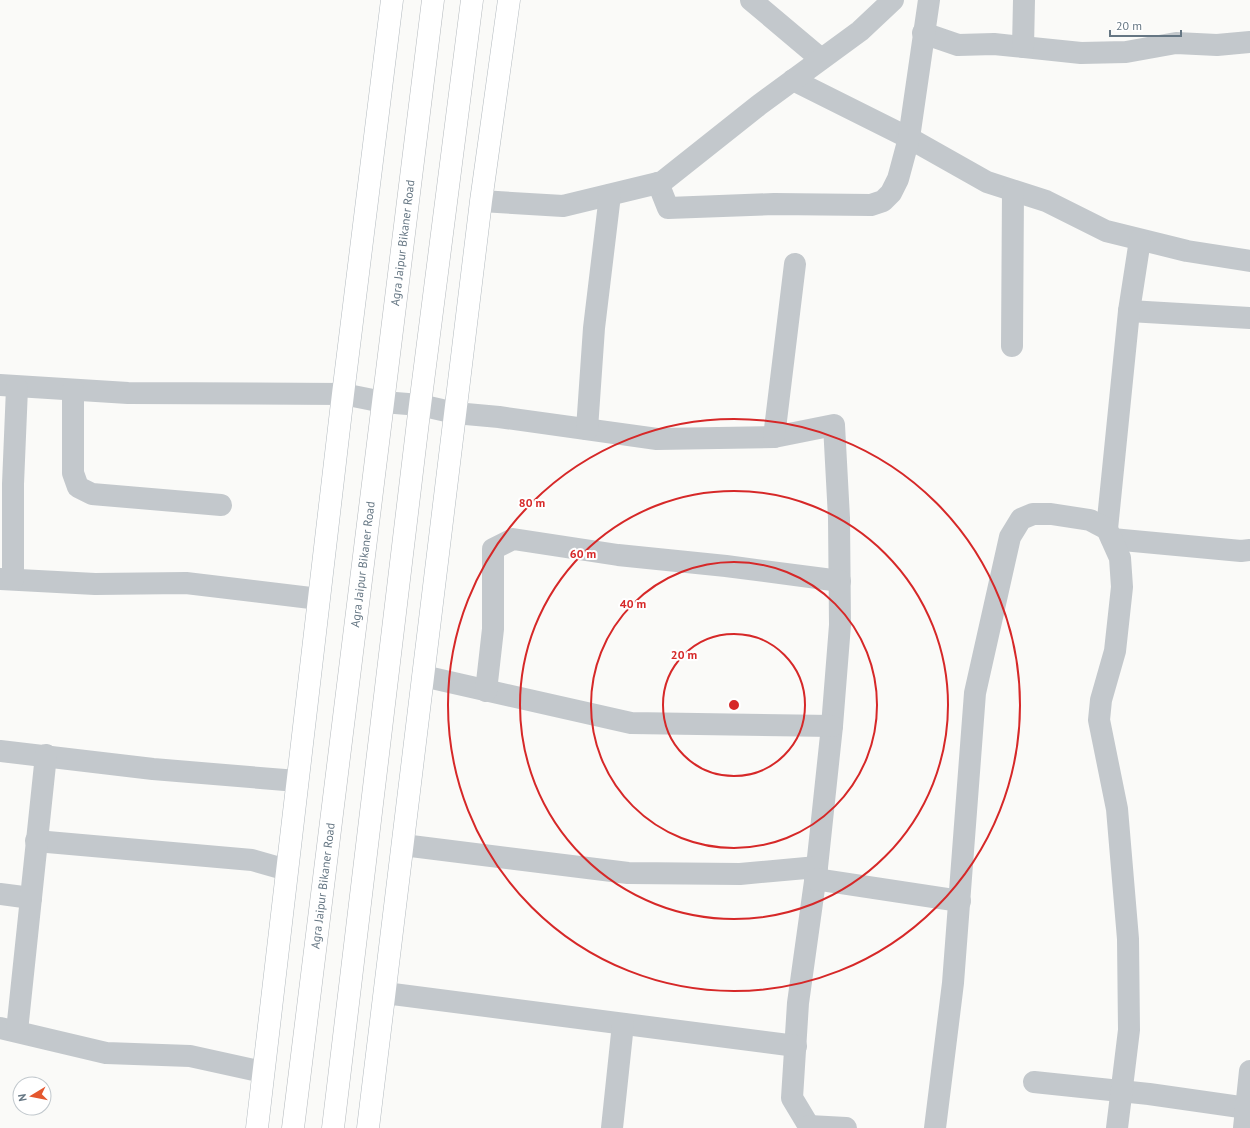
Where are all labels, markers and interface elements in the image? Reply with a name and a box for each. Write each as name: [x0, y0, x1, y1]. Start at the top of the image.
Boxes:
scale bar: [1110, 12, 1181, 38]
text: 20 m: [1116, 18, 1142, 33]
street label: Agra Jaipur Bikaner Road: [387, 179, 418, 307]
text: 80 m: [519, 495, 545, 510]
street label: Agra Jaipur Bikaner Road: [347, 500, 378, 628]
text: 60 m: [570, 546, 596, 561]
text: 40 m: [620, 596, 646, 611]
text: 20 m: [671, 647, 697, 662]
centre of rings: [727, 698, 741, 712]
street label: Agra Jaipur Bikaner Road: [307, 822, 338, 950]
north arrow: [12, 1076, 52, 1116]
text: N: [15, 1093, 30, 1103]

